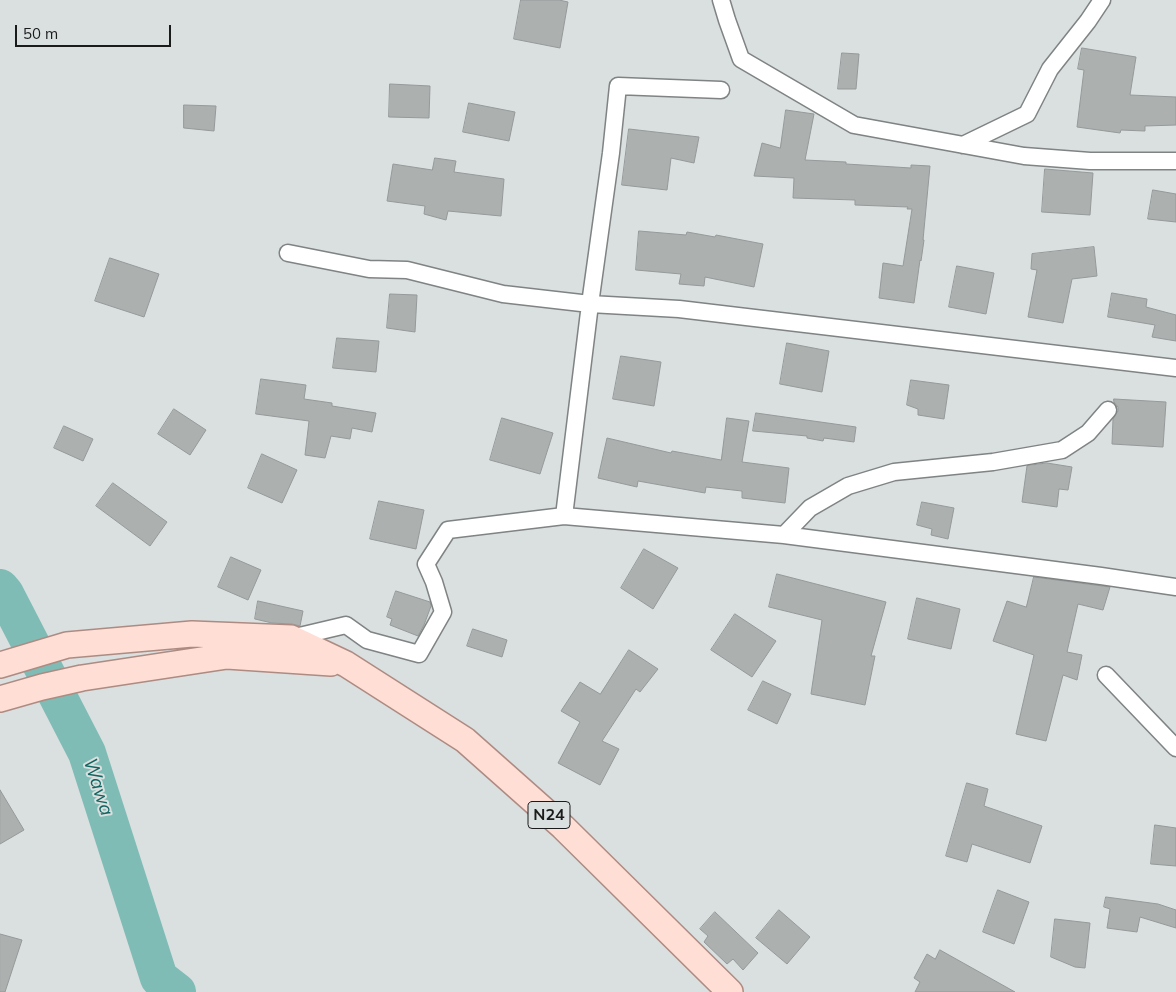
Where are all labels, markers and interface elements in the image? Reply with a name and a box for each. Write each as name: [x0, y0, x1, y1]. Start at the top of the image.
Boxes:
scale bar: [18, 15, 174, 47]
text: 50 m: [23, 24, 58, 43]
water label: Wawa: [78, 755, 118, 819]
road number: N24: [528, 802, 570, 828]

